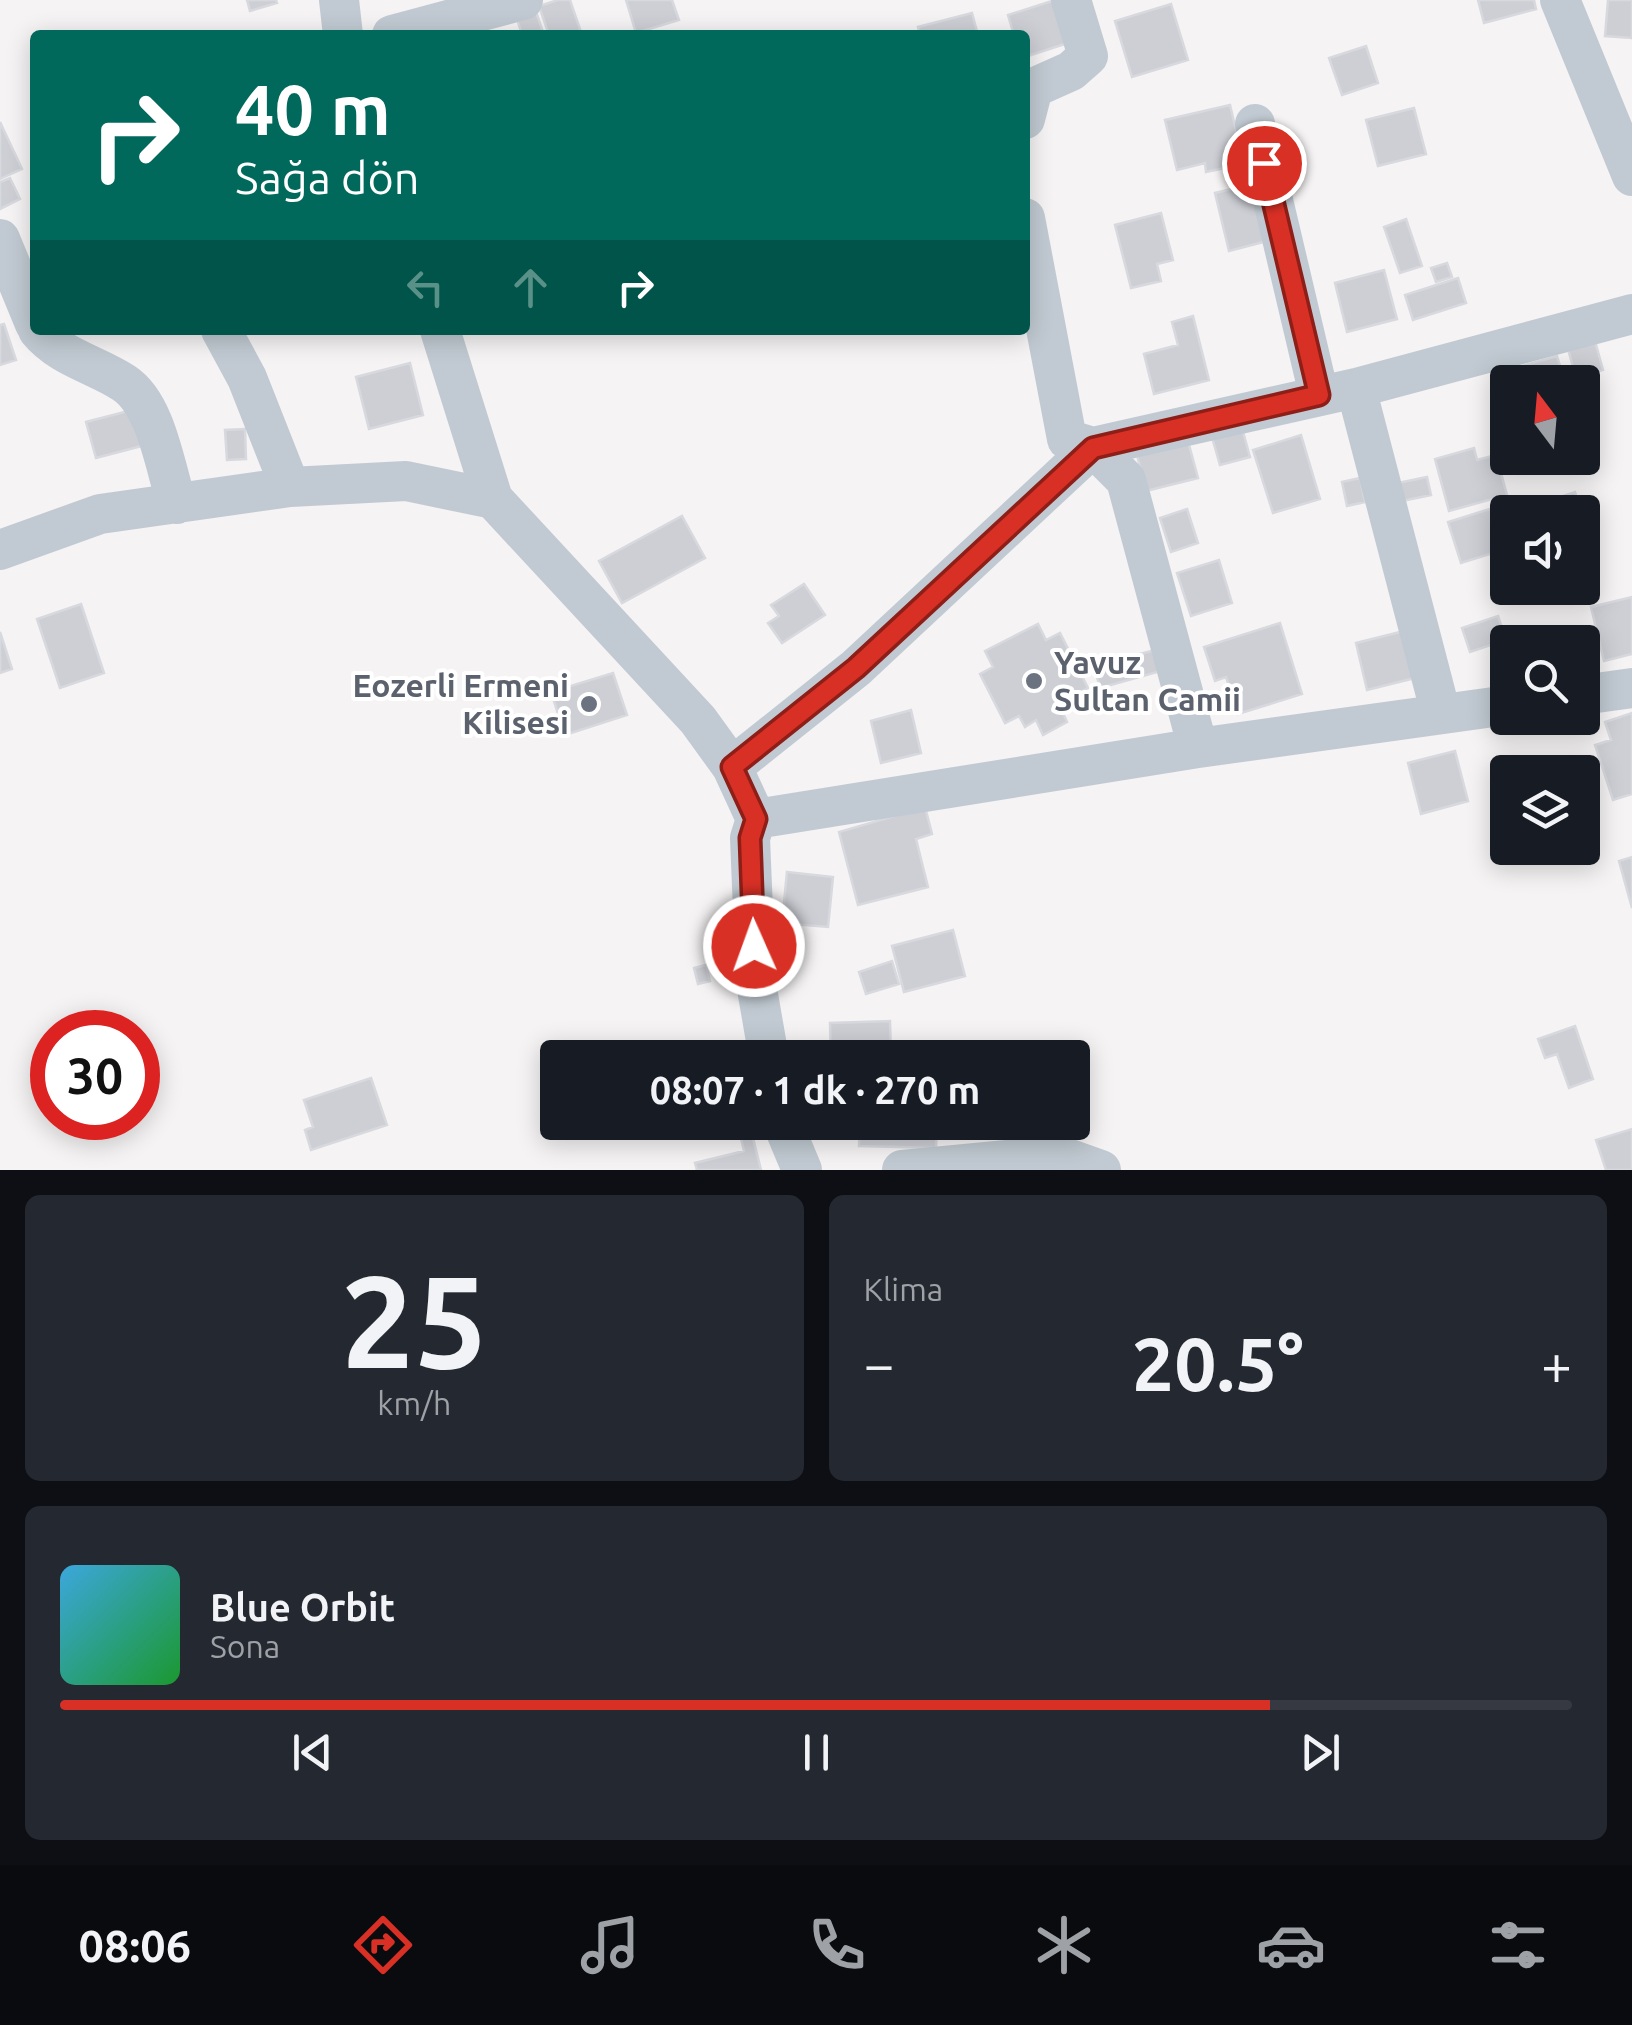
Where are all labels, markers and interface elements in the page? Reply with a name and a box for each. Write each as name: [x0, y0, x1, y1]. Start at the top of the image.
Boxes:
icon: right: [70, 70, 200, 200]
text: 40 m: [235, 70, 391, 148]
pin: [1222, 121, 1307, 206]
icon: arrive: [1237, 136, 1292, 191]
text: Sağa dön: [235, 152, 419, 203]
icon: left: [398, 260, 453, 315]
icon: ahead: [503, 260, 558, 315]
icon: right: [608, 260, 663, 315]
north arrow: [1490, 365, 1600, 475]
map controls: [1490, 365, 1600, 865]
button: sound: [1490, 495, 1600, 605]
button: search: [1490, 625, 1600, 735]
place label: Yavuz Sultan Camii: [1054, 644, 1241, 717]
place label: Eozerli Ermeni Kilisesi: [353, 667, 569, 740]
marker: Yavuz Sultan Camii: [1023, 670, 1045, 692]
marker: Eozerli Ermeni Kilisesi: [578, 693, 600, 715]
button: layers: [1490, 755, 1600, 865]
position arrow: [702, 894, 806, 998]
speed limit sign: 30: [30, 1010, 160, 1140]
text: 08:07 · 1 dk · 270 m: [650, 1069, 980, 1111]
text: 25: [341, 1247, 488, 1393]
text: Klima: [864, 1271, 943, 1307]
text: 20.5°: [1132, 1321, 1304, 1405]
text: −: [864, 1333, 895, 1394]
text: +: [1541, 1333, 1572, 1394]
text: km/h: [377, 1385, 451, 1421]
text: Blue Orbit: [210, 1586, 395, 1628]
text: Sona: [210, 1628, 280, 1664]
icon: previous: [285, 1725, 340, 1780]
icon: pause: [789, 1725, 844, 1780]
icon: next: [1293, 1725, 1348, 1780]
icon: directions: [348, 1910, 418, 1980]
icon: music: [575, 1910, 645, 1980]
icon: phone: [802, 1910, 872, 1980]
icon: climate: [1029, 1910, 1099, 1980]
icon: car: [1256, 1910, 1326, 1980]
icon: filters: [1483, 1910, 1553, 1980]
text: 08:06: [79, 1920, 191, 1971]

